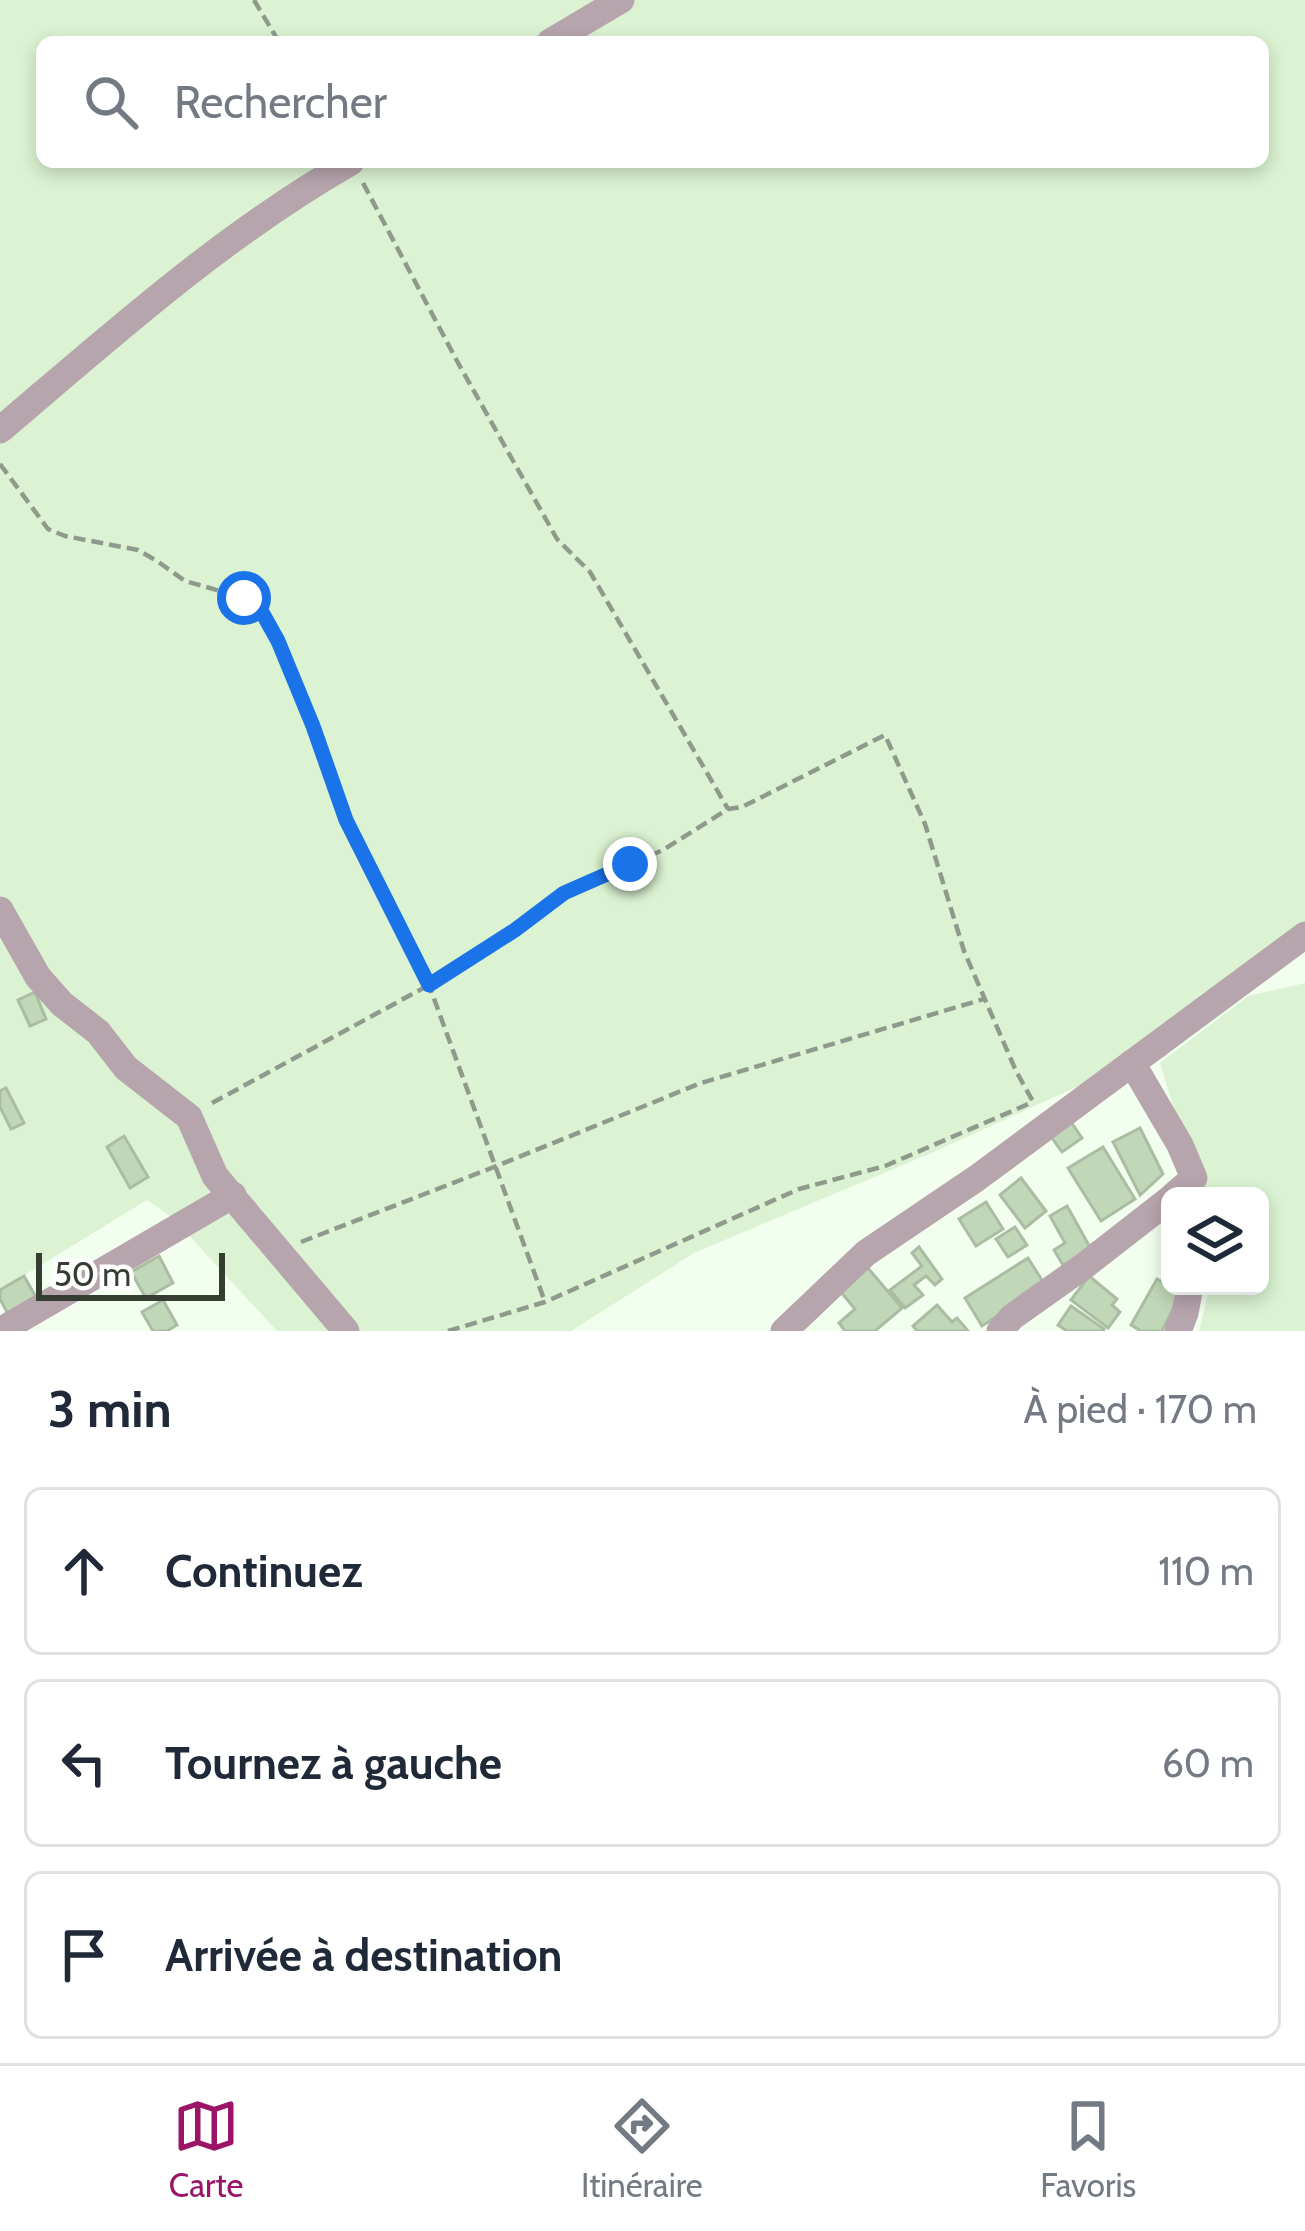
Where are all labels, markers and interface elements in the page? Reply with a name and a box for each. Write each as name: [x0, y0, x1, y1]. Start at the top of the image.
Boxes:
search box: [36, 36, 1269, 168]
icon: search: [78, 69, 144, 135]
text: Rechercher: [174, 75, 387, 129]
route start: [217, 571, 271, 625]
route end: [603, 837, 657, 891]
map controls: [1161, 1187, 1269, 1295]
button: layers: [1161, 1187, 1269, 1295]
scale bar: [36, 1247, 225, 1300]
text: 50 m: [54, 1254, 131, 1294]
text: 3 min: [48, 1378, 172, 1440]
text: À pied · 170 m: [1024, 1385, 1257, 1433]
icon: ahead: [51, 1538, 117, 1604]
text: Continuez: [165, 1544, 362, 1598]
text: 110 m: [1158, 1547, 1254, 1595]
icon: left: [51, 1730, 117, 1796]
text: Tournez à gauche: [165, 1736, 502, 1790]
text: 60 m: [1162, 1739, 1254, 1787]
icon: arrive: [51, 1922, 117, 1988]
text: Arrivée à destination: [165, 1928, 562, 1982]
tab: Carte: [169, 2093, 243, 2205]
tab: Itinéraire: [581, 2093, 703, 2205]
tab: Favoris: [1040, 2093, 1136, 2205]

